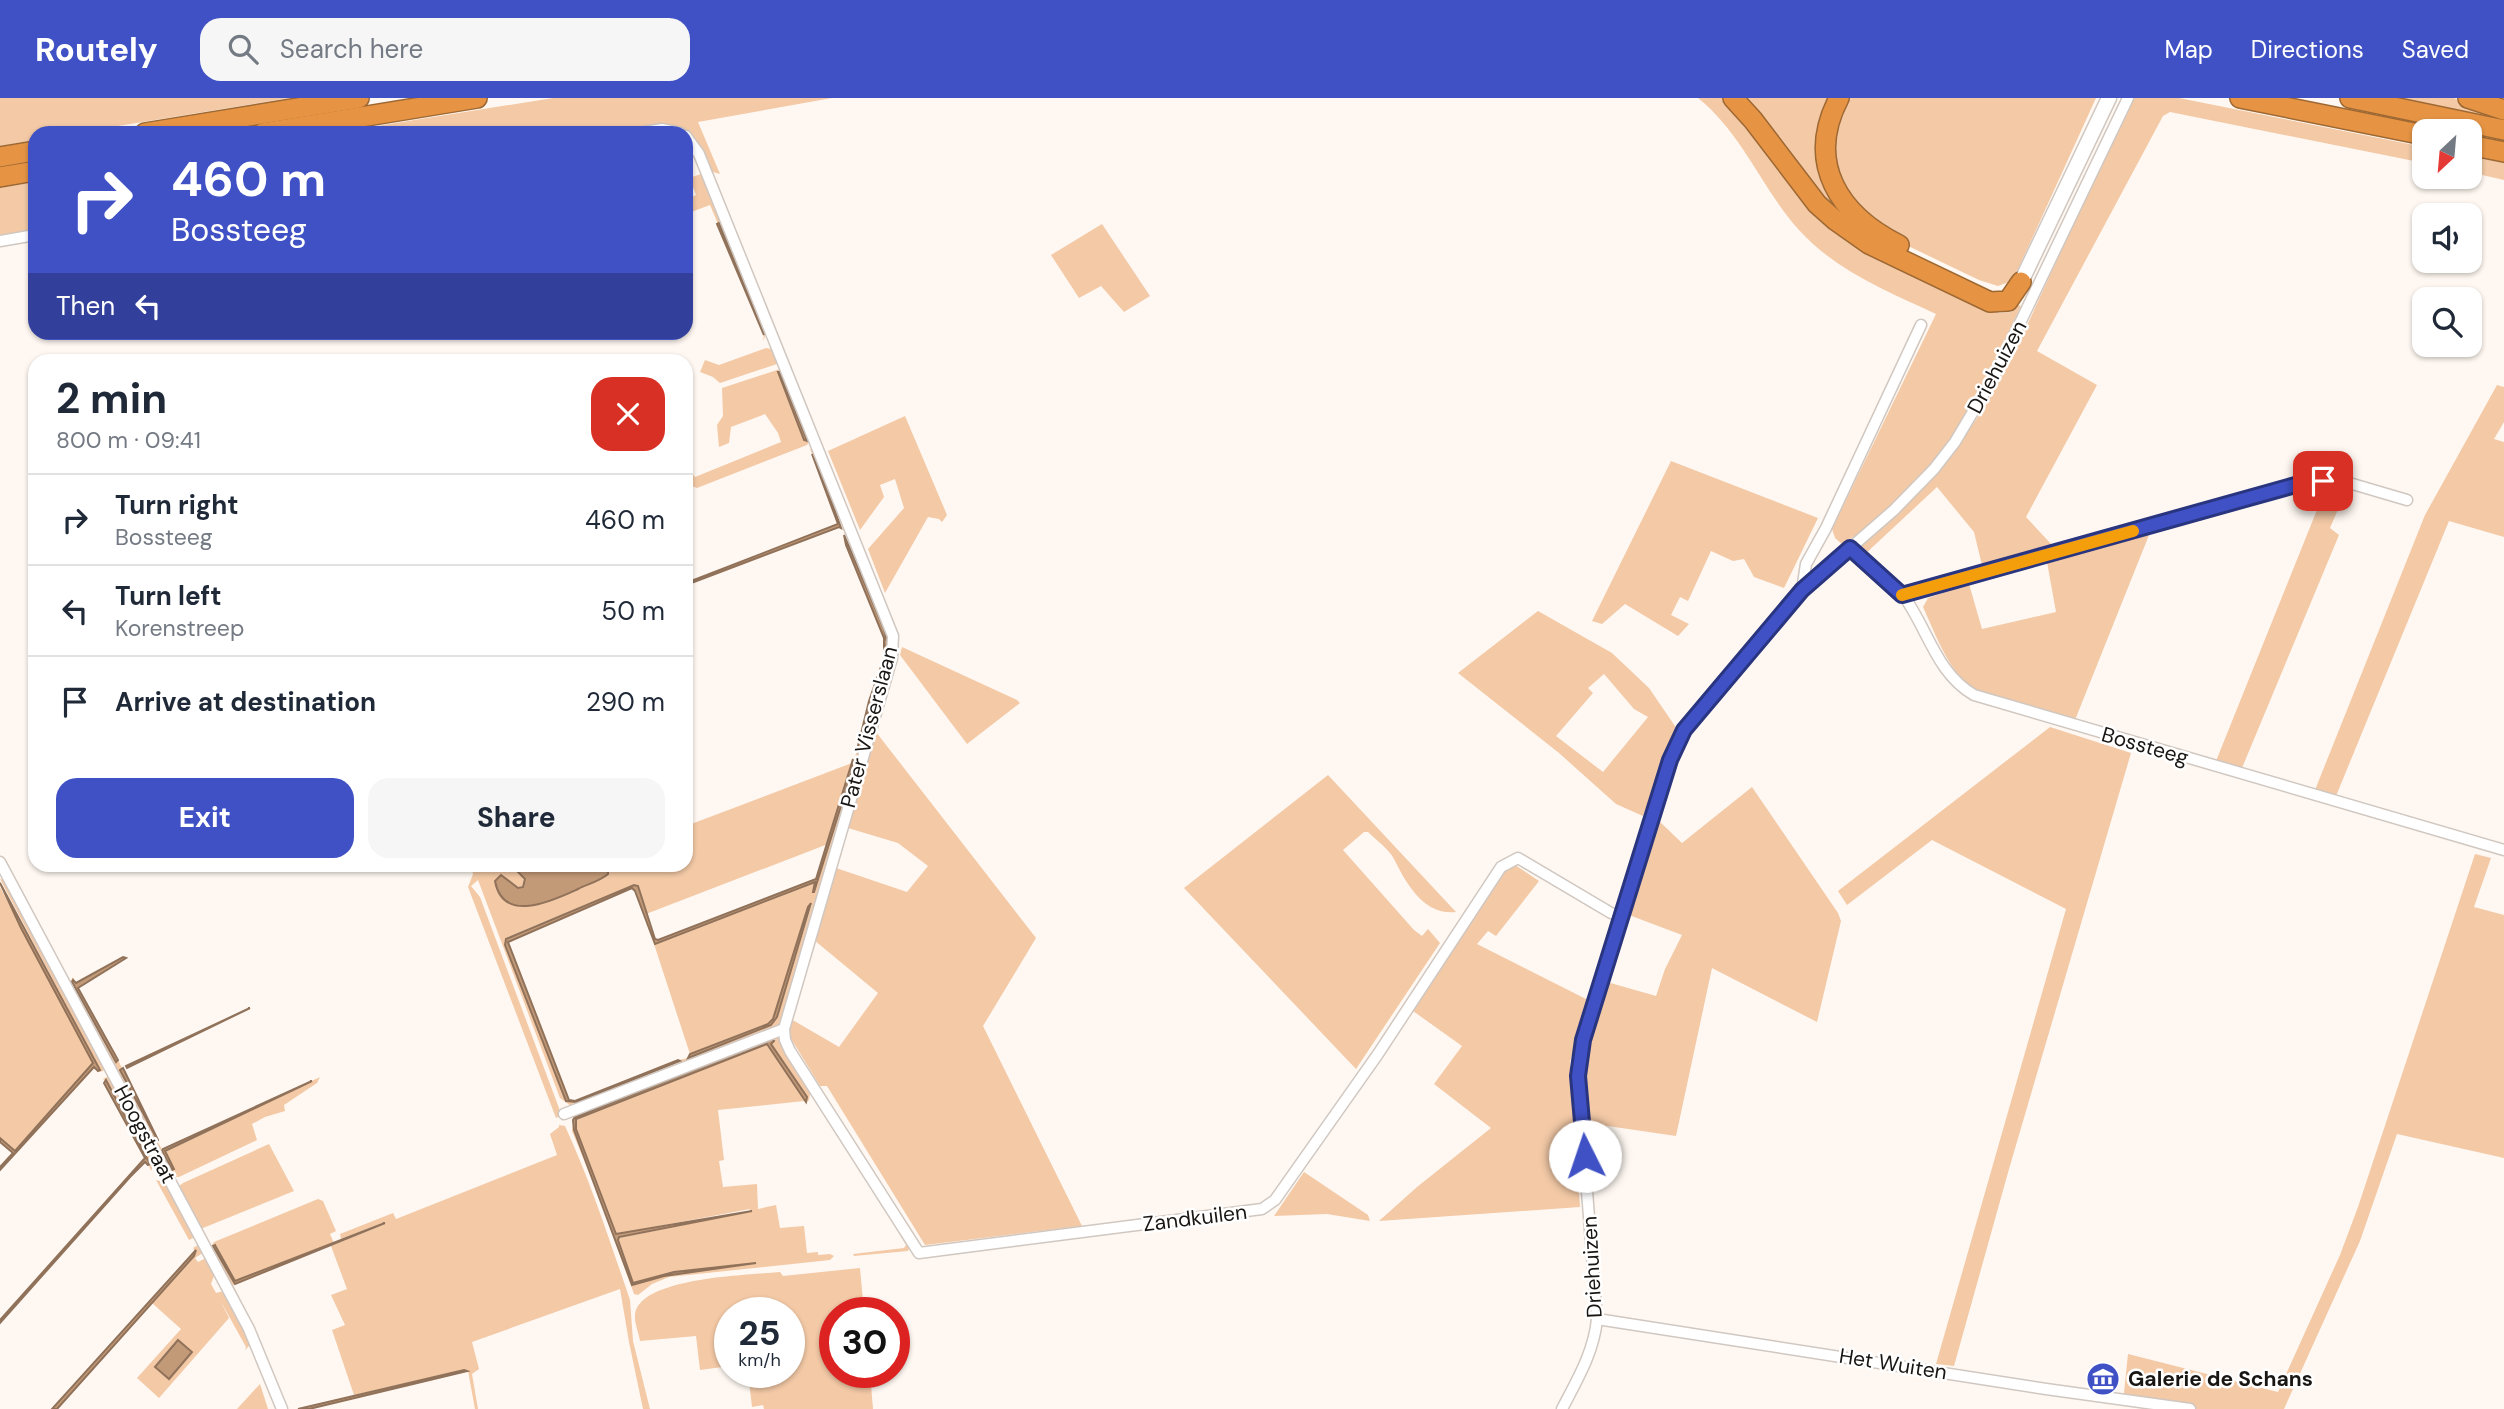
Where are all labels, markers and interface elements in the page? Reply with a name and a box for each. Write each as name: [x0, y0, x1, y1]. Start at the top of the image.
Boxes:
search box: [200, 18, 690, 81]
text: Routely: [35, 28, 158, 71]
icon: search: [224, 30, 262, 68]
text: Search here: [280, 32, 423, 66]
text: Map: [2165, 34, 2213, 65]
text: Directions: [2251, 34, 2364, 65]
text: Saved: [2402, 34, 2469, 65]
north arrow: [2412, 119, 2482, 189]
map controls: [2412, 119, 2482, 357]
text: 460 m: [171, 147, 326, 211]
icon: right: [56, 154, 147, 245]
button: sound: [2412, 203, 2482, 273]
text: Bossteeg: [171, 209, 307, 251]
icon: left: [129, 287, 167, 325]
button: search: [2412, 287, 2482, 357]
text: Then: [56, 289, 115, 323]
street label: Driehuizen: [1961, 315, 2033, 419]
text: 2 min: [56, 371, 167, 426]
button: close: [591, 377, 665, 451]
text: 800 m · 09:41: [56, 425, 201, 455]
pin: [2293, 451, 2353, 511]
icon: arrive: [2304, 462, 2342, 500]
text: Turn right: [115, 488, 239, 522]
icon: right: [56, 501, 94, 539]
text: 460 m: [585, 503, 665, 537]
text: Bossteeg: [115, 522, 213, 552]
text: Turn left: [115, 579, 222, 613]
icon: left: [56, 592, 94, 630]
text: 50 m: [601, 594, 665, 628]
text: Korenstreep: [115, 613, 244, 643]
street label: Pater Visserslaan: [834, 643, 904, 811]
icon: arrive: [56, 683, 94, 721]
text: Arrive at destination: [115, 685, 376, 719]
text: 290 m: [586, 685, 665, 719]
street label: Bossteeg: [2098, 720, 2192, 772]
button: Exit: [56, 778, 354, 858]
button: Share: [368, 778, 665, 858]
street label: Hoogstraat: [107, 1080, 183, 1188]
position arrow: [1548, 1119, 1622, 1193]
street label: Zandkuilen: [1142, 1198, 1248, 1238]
street label: Driehuizen: [1575, 1215, 1609, 1319]
speed limit sign: 30: [819, 1297, 910, 1388]
text: 25: [739, 1310, 780, 1356]
street label: Het Wuiten: [1837, 1342, 1949, 1386]
text: km/h: [738, 1348, 781, 1372]
museum icon: Galerie de Schans: [2084, 1360, 2122, 1398]
place label: Galerie de Schans: [2128, 1365, 2313, 1393]

